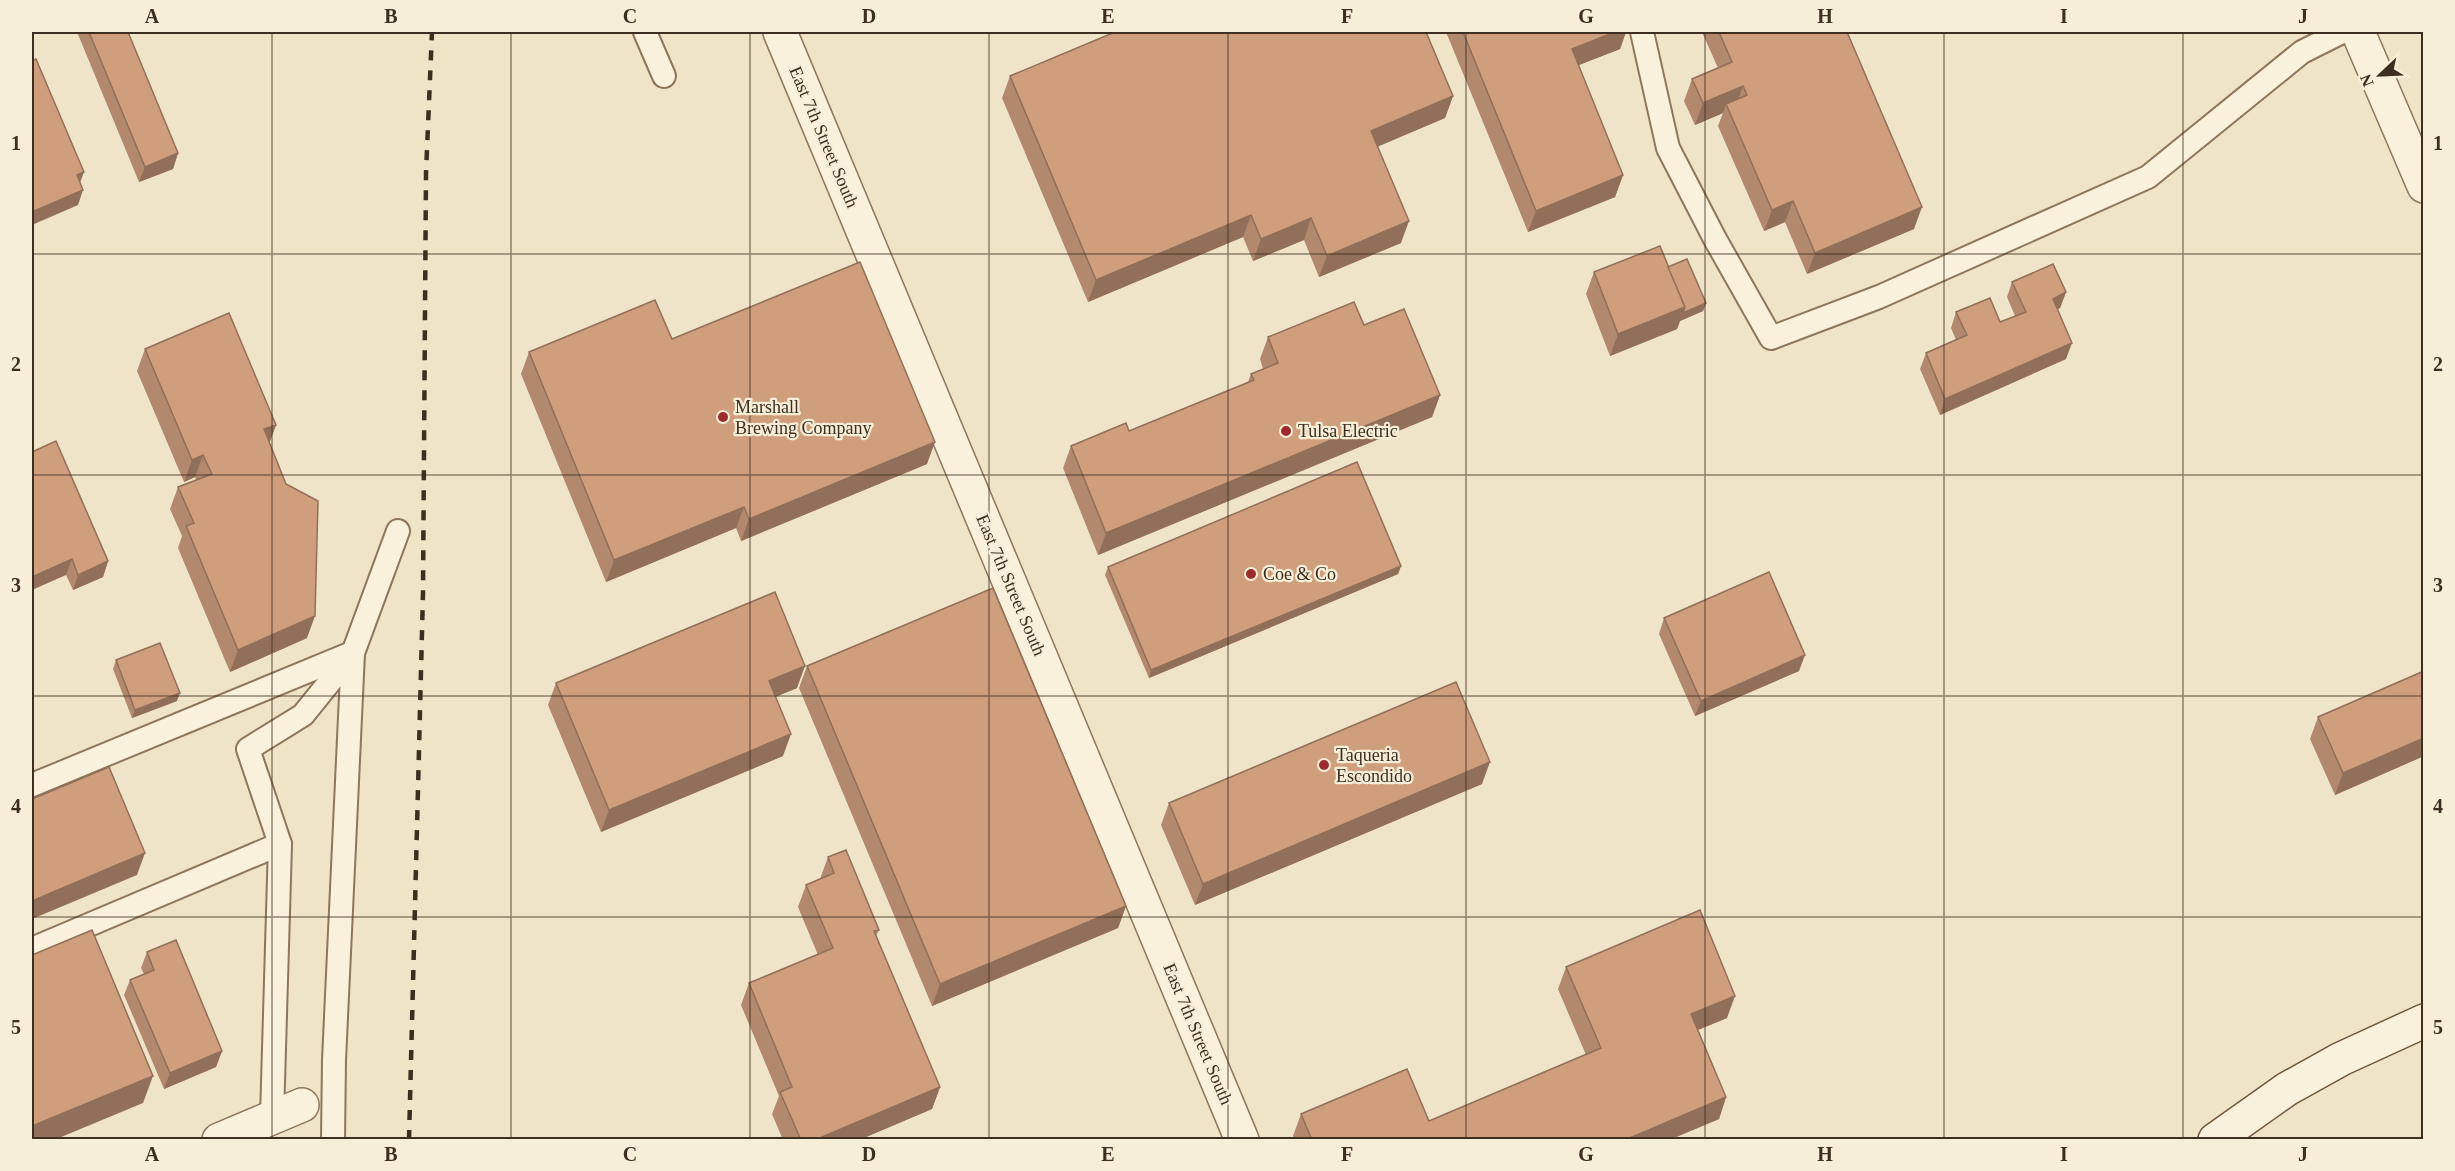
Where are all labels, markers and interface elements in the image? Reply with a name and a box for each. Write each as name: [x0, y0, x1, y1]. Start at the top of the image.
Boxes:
text: A: [145, 5, 160, 27]
text: B: [384, 5, 398, 27]
text: C: [623, 5, 637, 27]
text: D: [862, 5, 876, 27]
text: E: [1101, 5, 1115, 27]
text: F: [1341, 5, 1353, 27]
text: G: [1578, 5, 1594, 27]
text: H: [1817, 5, 1833, 27]
text: I: [2060, 5, 2068, 27]
text: J: [2298, 5, 2308, 27]
north arrow: [2350, 45, 2410, 105]
street label: East 7th Street South: [785, 63, 863, 211]
text: N: [2356, 72, 2377, 89]
text: 1: [11, 132, 21, 154]
text: 1: [2433, 132, 2443, 154]
text: 2: [11, 353, 21, 375]
text: 2: [2433, 353, 2443, 375]
place label: Marshall Brewing Company: [735, 397, 872, 438]
marker: Marshall Brewing Company: [716, 410, 730, 424]
place label: Tulsa Electric: [1298, 421, 1398, 441]
marker: Tulsa Electric: [1279, 424, 1293, 438]
street label: East 7th Street South: [972, 511, 1050, 659]
place label: Coe & Co: [1263, 564, 1336, 584]
marker: Coe & Co: [1244, 567, 1258, 581]
text: 3: [11, 574, 21, 596]
text: 3: [2433, 574, 2443, 596]
place label: Taqueria Escondido: [1336, 745, 1412, 786]
marker: Taqueria Escondido: [1317, 758, 1331, 772]
text: 4: [11, 795, 21, 817]
text: 4: [2433, 795, 2443, 817]
street label: East 7th Street South: [1159, 960, 1237, 1108]
text: 5: [11, 1016, 21, 1038]
text: 5: [2433, 1016, 2443, 1038]
text: A: [145, 1143, 160, 1165]
text: B: [384, 1143, 398, 1165]
text: C: [623, 1143, 637, 1165]
text: D: [862, 1143, 876, 1165]
text: E: [1101, 1143, 1115, 1165]
text: F: [1341, 1143, 1353, 1165]
text: G: [1578, 1143, 1594, 1165]
text: H: [1817, 1143, 1833, 1165]
text: I: [2060, 1143, 2068, 1165]
text: J: [2298, 1143, 2308, 1165]

